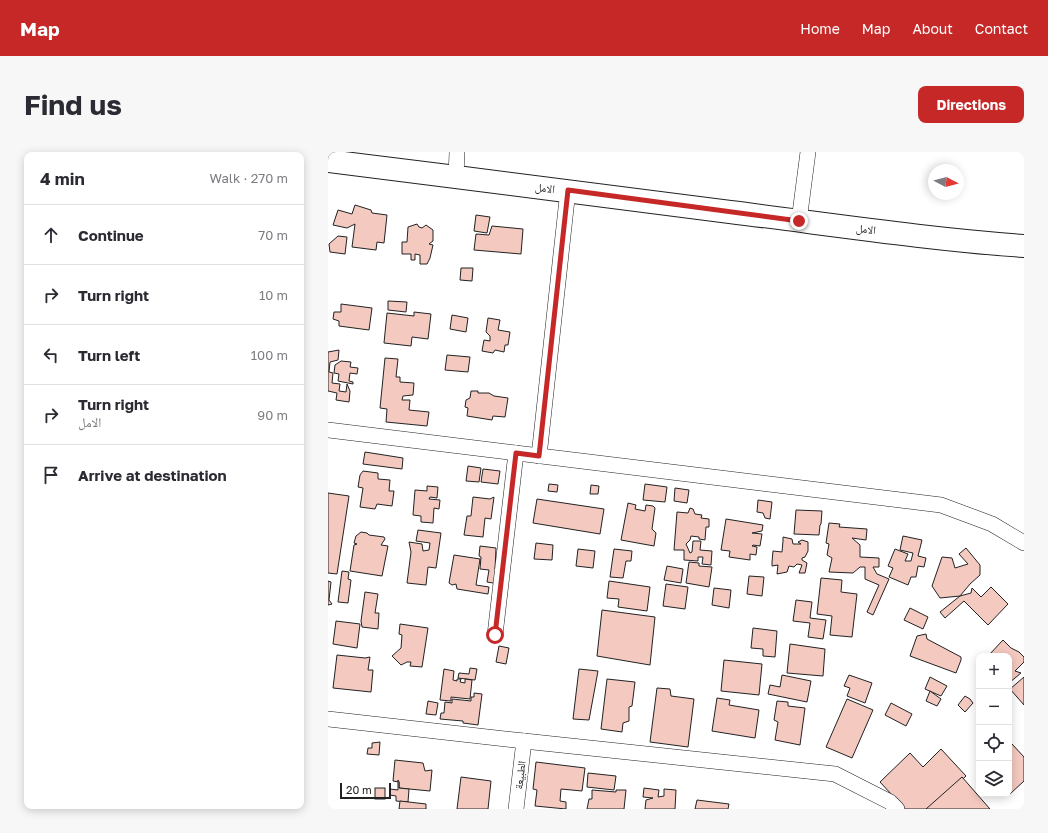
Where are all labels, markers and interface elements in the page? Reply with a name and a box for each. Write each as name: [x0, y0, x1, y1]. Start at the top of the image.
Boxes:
text: Map: [20, 17, 60, 40]
text: Home: [800, 20, 840, 37]
text: Map: [862, 20, 890, 37]
text: About: [912, 20, 953, 37]
text: Contact: [975, 20, 1028, 37]
button: Directions: [918, 86, 1024, 123]
text: Find us: [24, 88, 122, 121]
north arrow: [928, 164, 964, 200]
text: 4 min: [40, 168, 85, 189]
text: Walk · 270 m: [210, 170, 288, 186]
street label: الامل: [534, 180, 556, 196]
route end: [790, 212, 808, 230]
street label: الامل: [855, 221, 877, 237]
icon: ahead: [40, 224, 62, 246]
text: Continue: [78, 226, 144, 244]
text: 70 m: [258, 227, 288, 243]
icon: right: [40, 284, 62, 306]
text: Turn right: [78, 286, 149, 304]
text: 10 m: [259, 287, 288, 303]
icon: left: [40, 344, 62, 366]
text: Turn left: [78, 346, 140, 364]
text: 100 m: [251, 347, 288, 363]
text: Turn right: [78, 395, 149, 413]
icon: right: [40, 404, 62, 426]
text: 90 m: [257, 407, 288, 423]
text: الامل: [78, 414, 101, 430]
icon: arrive: [40, 464, 62, 486]
text: Arrive at destination: [78, 466, 227, 484]
route start: [486, 626, 504, 644]
map controls: [976, 653, 1012, 797]
button: +: [976, 653, 1012, 689]
button: −: [976, 689, 1012, 725]
button: locate: [976, 725, 1012, 761]
street label: الطبيعة: [511, 760, 528, 790]
button: layers: [976, 761, 1012, 797]
scale bar: [340, 781, 391, 800]
text: 20 m: [346, 783, 372, 796]

